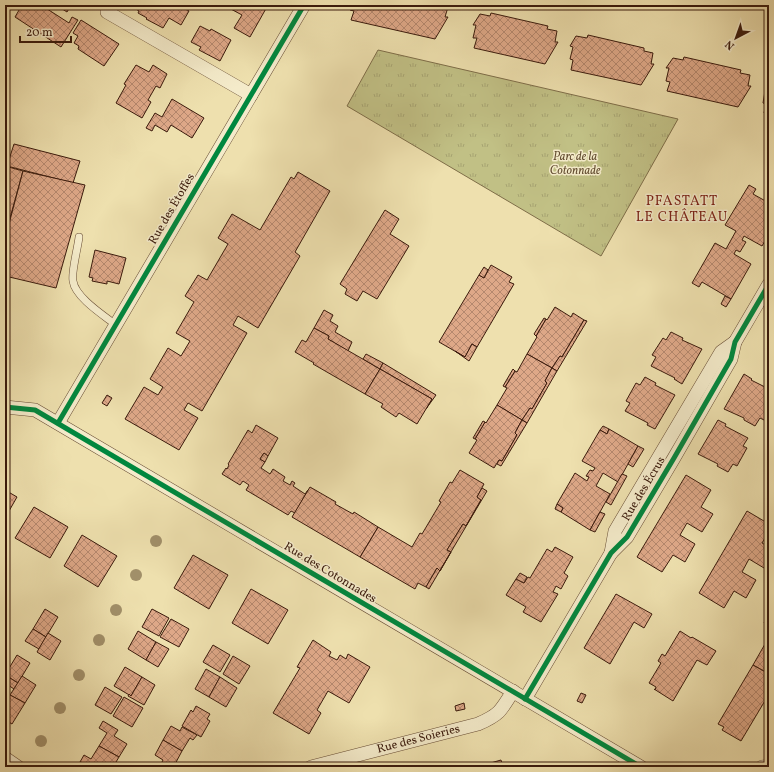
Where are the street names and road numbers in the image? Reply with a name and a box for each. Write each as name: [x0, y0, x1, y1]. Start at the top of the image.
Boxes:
street label: Rue des Étoffes: [144, 170, 199, 247]
street label: Rue des Écrus: [618, 453, 670, 524]
street label: Rue des Cotonnades: [281, 539, 379, 607]
street label: Rue des Soieries: [375, 721, 462, 758]

